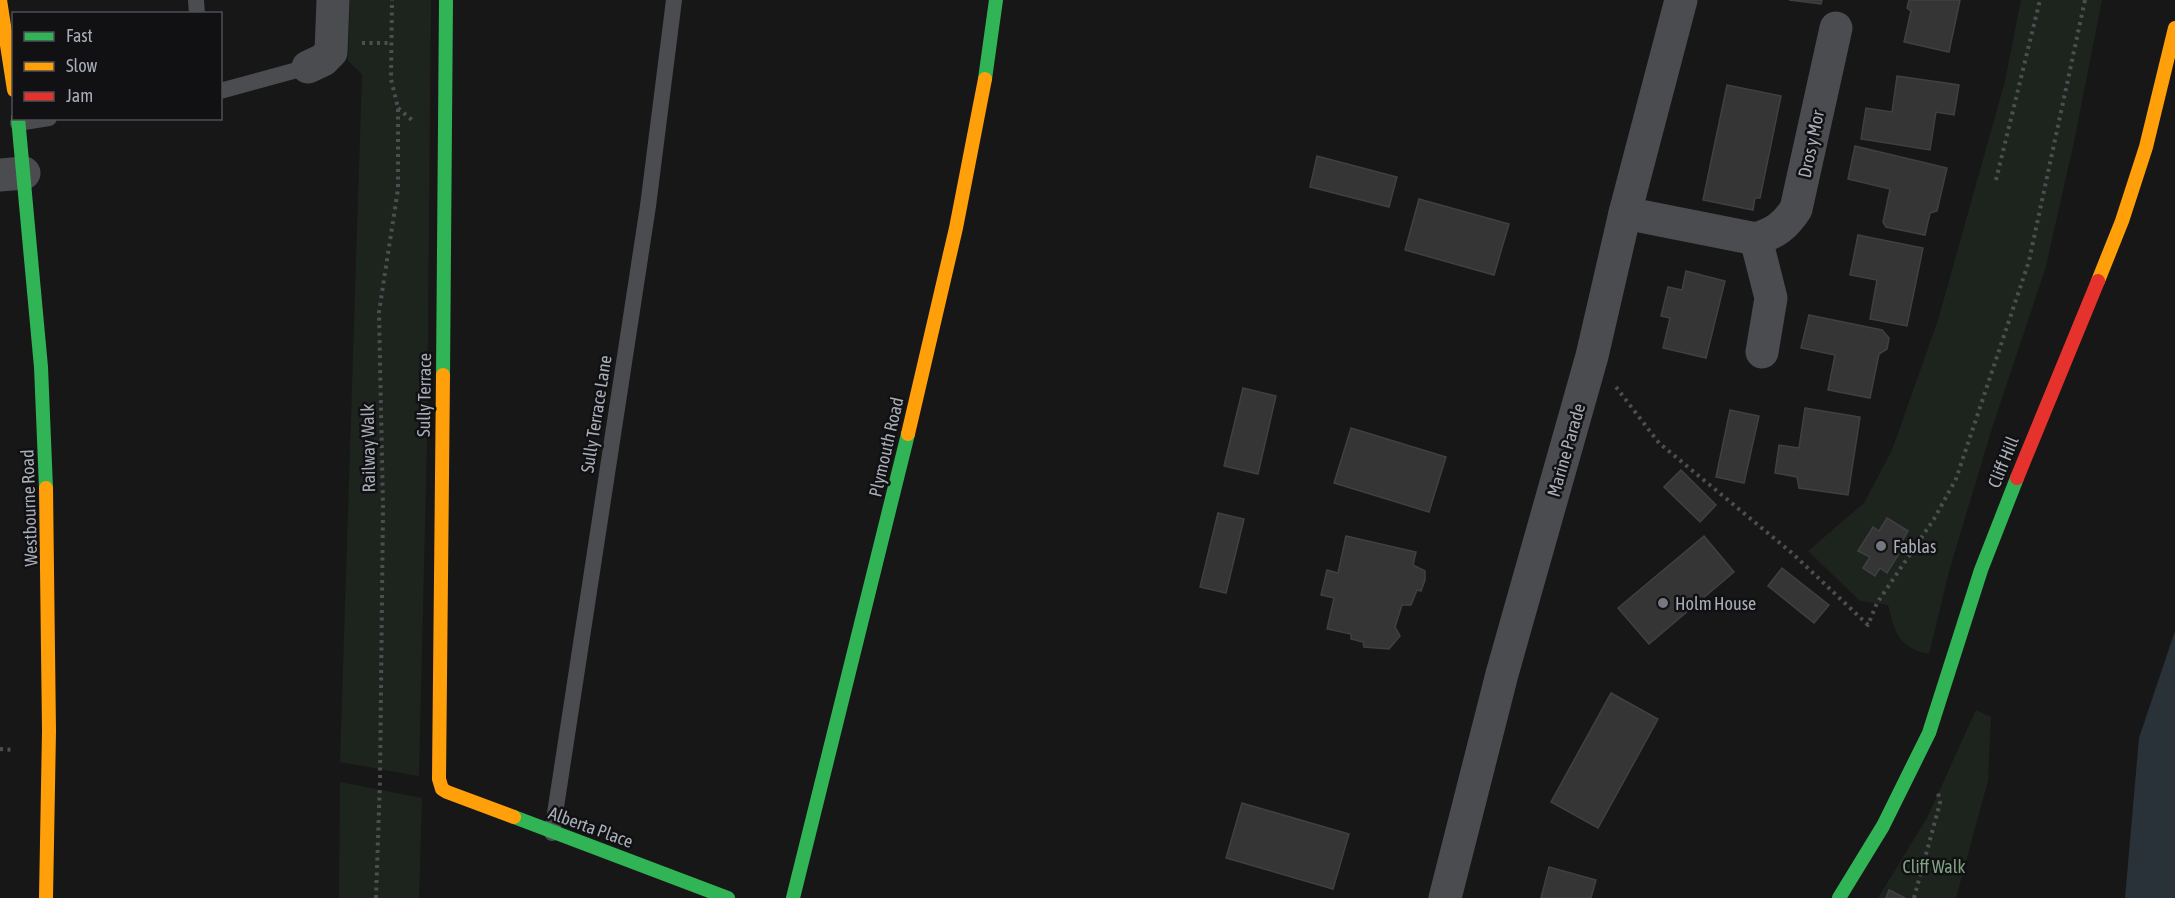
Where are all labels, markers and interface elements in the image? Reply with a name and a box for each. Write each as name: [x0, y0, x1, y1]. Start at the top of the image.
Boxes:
legend: [12, 12, 222, 120]
text: Fast: [66, 25, 93, 46]
text: Slow: [66, 55, 97, 76]
text: Jam: [66, 85, 93, 106]
street label: Dros y Mor: [1794, 108, 1829, 180]
street label: Sully Terrace: [413, 353, 435, 437]
street label: Sully Terrace Lane: [576, 354, 616, 474]
street label: Plymouth Road: [864, 395, 908, 499]
street label: Marine Parade: [1543, 401, 1589, 499]
street label: Railway Walk: [357, 404, 379, 492]
street label: Cliff Hill: [1983, 433, 2023, 491]
street label: Westbourne Road: [16, 449, 42, 567]
place label: Fablas: [1893, 536, 1936, 557]
marker: Fablas: [1874, 539, 1888, 553]
place label: Holm House: [1675, 593, 1756, 614]
marker: Holm House: [1656, 596, 1670, 610]
street label: Alberta Place: [546, 802, 636, 852]
park label: Cliff Walk: [1903, 856, 1965, 877]

